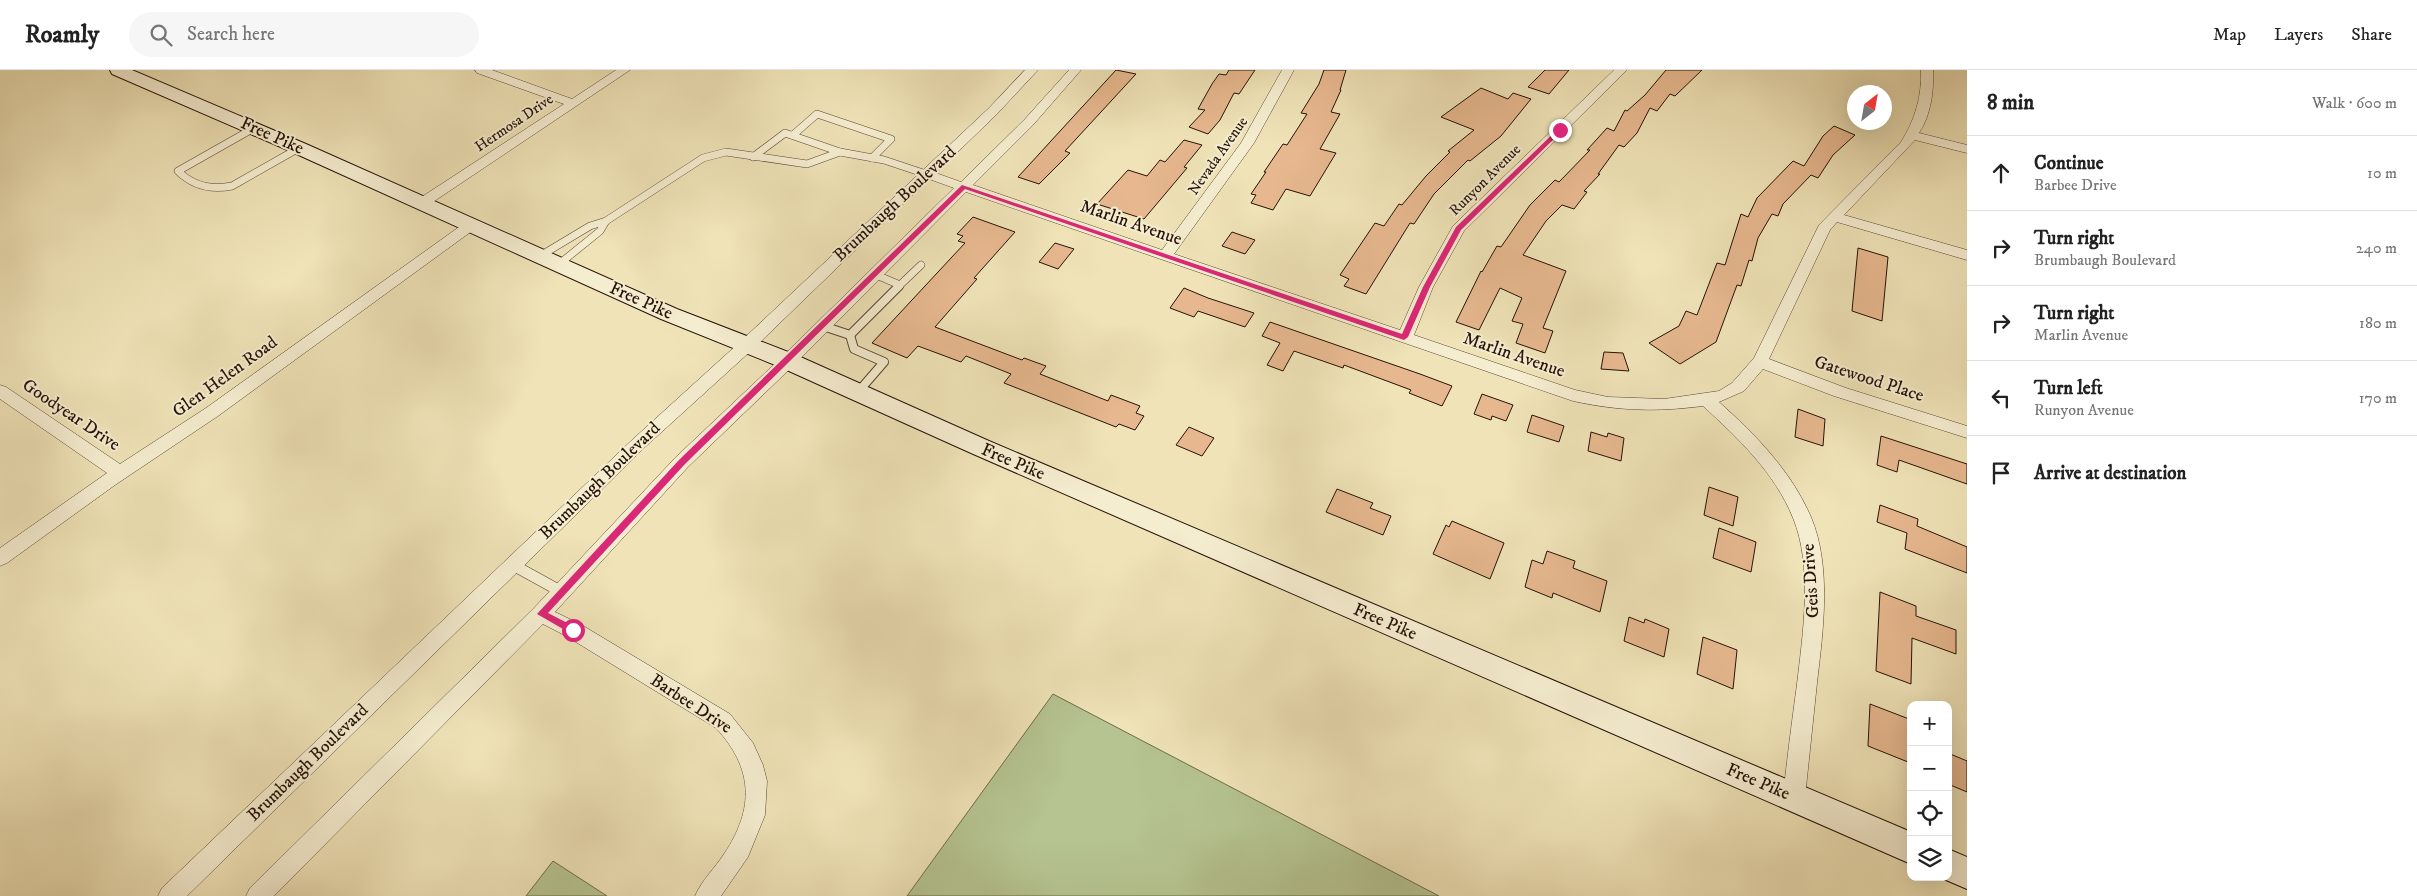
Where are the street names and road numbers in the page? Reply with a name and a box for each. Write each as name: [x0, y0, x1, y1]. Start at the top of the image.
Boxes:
street label: Hermosa Drive: [471, 90, 557, 156]
street label: Free Pike: [237, 112, 307, 160]
street label: Nevada Avenue: [1184, 113, 1252, 199]
street label: Runyon Avenue: [1445, 140, 1525, 220]
street label: Brumbaugh Boulevard: [829, 141, 961, 267]
street label: Marlin Avenue: [1077, 195, 1185, 251]
street label: Free Pike: [606, 277, 676, 325]
street label: Marlin Avenue: [1460, 327, 1568, 383]
street label: Glen Helen Road: [168, 332, 282, 422]
street label: Gatewood Place: [1811, 351, 1927, 407]
street label: Goodyear Drive: [18, 374, 124, 456]
street label: Brumbaugh Boulevard: [535, 418, 665, 544]
street label: Free Pike: [978, 439, 1048, 485]
street label: Geis Drive: [1797, 543, 1825, 619]
street label: Free Pike: [1350, 599, 1420, 645]
street label: Barbee Drive: [646, 669, 736, 739]
street label: Brumbaugh Boulevard: [243, 700, 373, 826]
street label: Free Pike: [1723, 759, 1793, 805]

